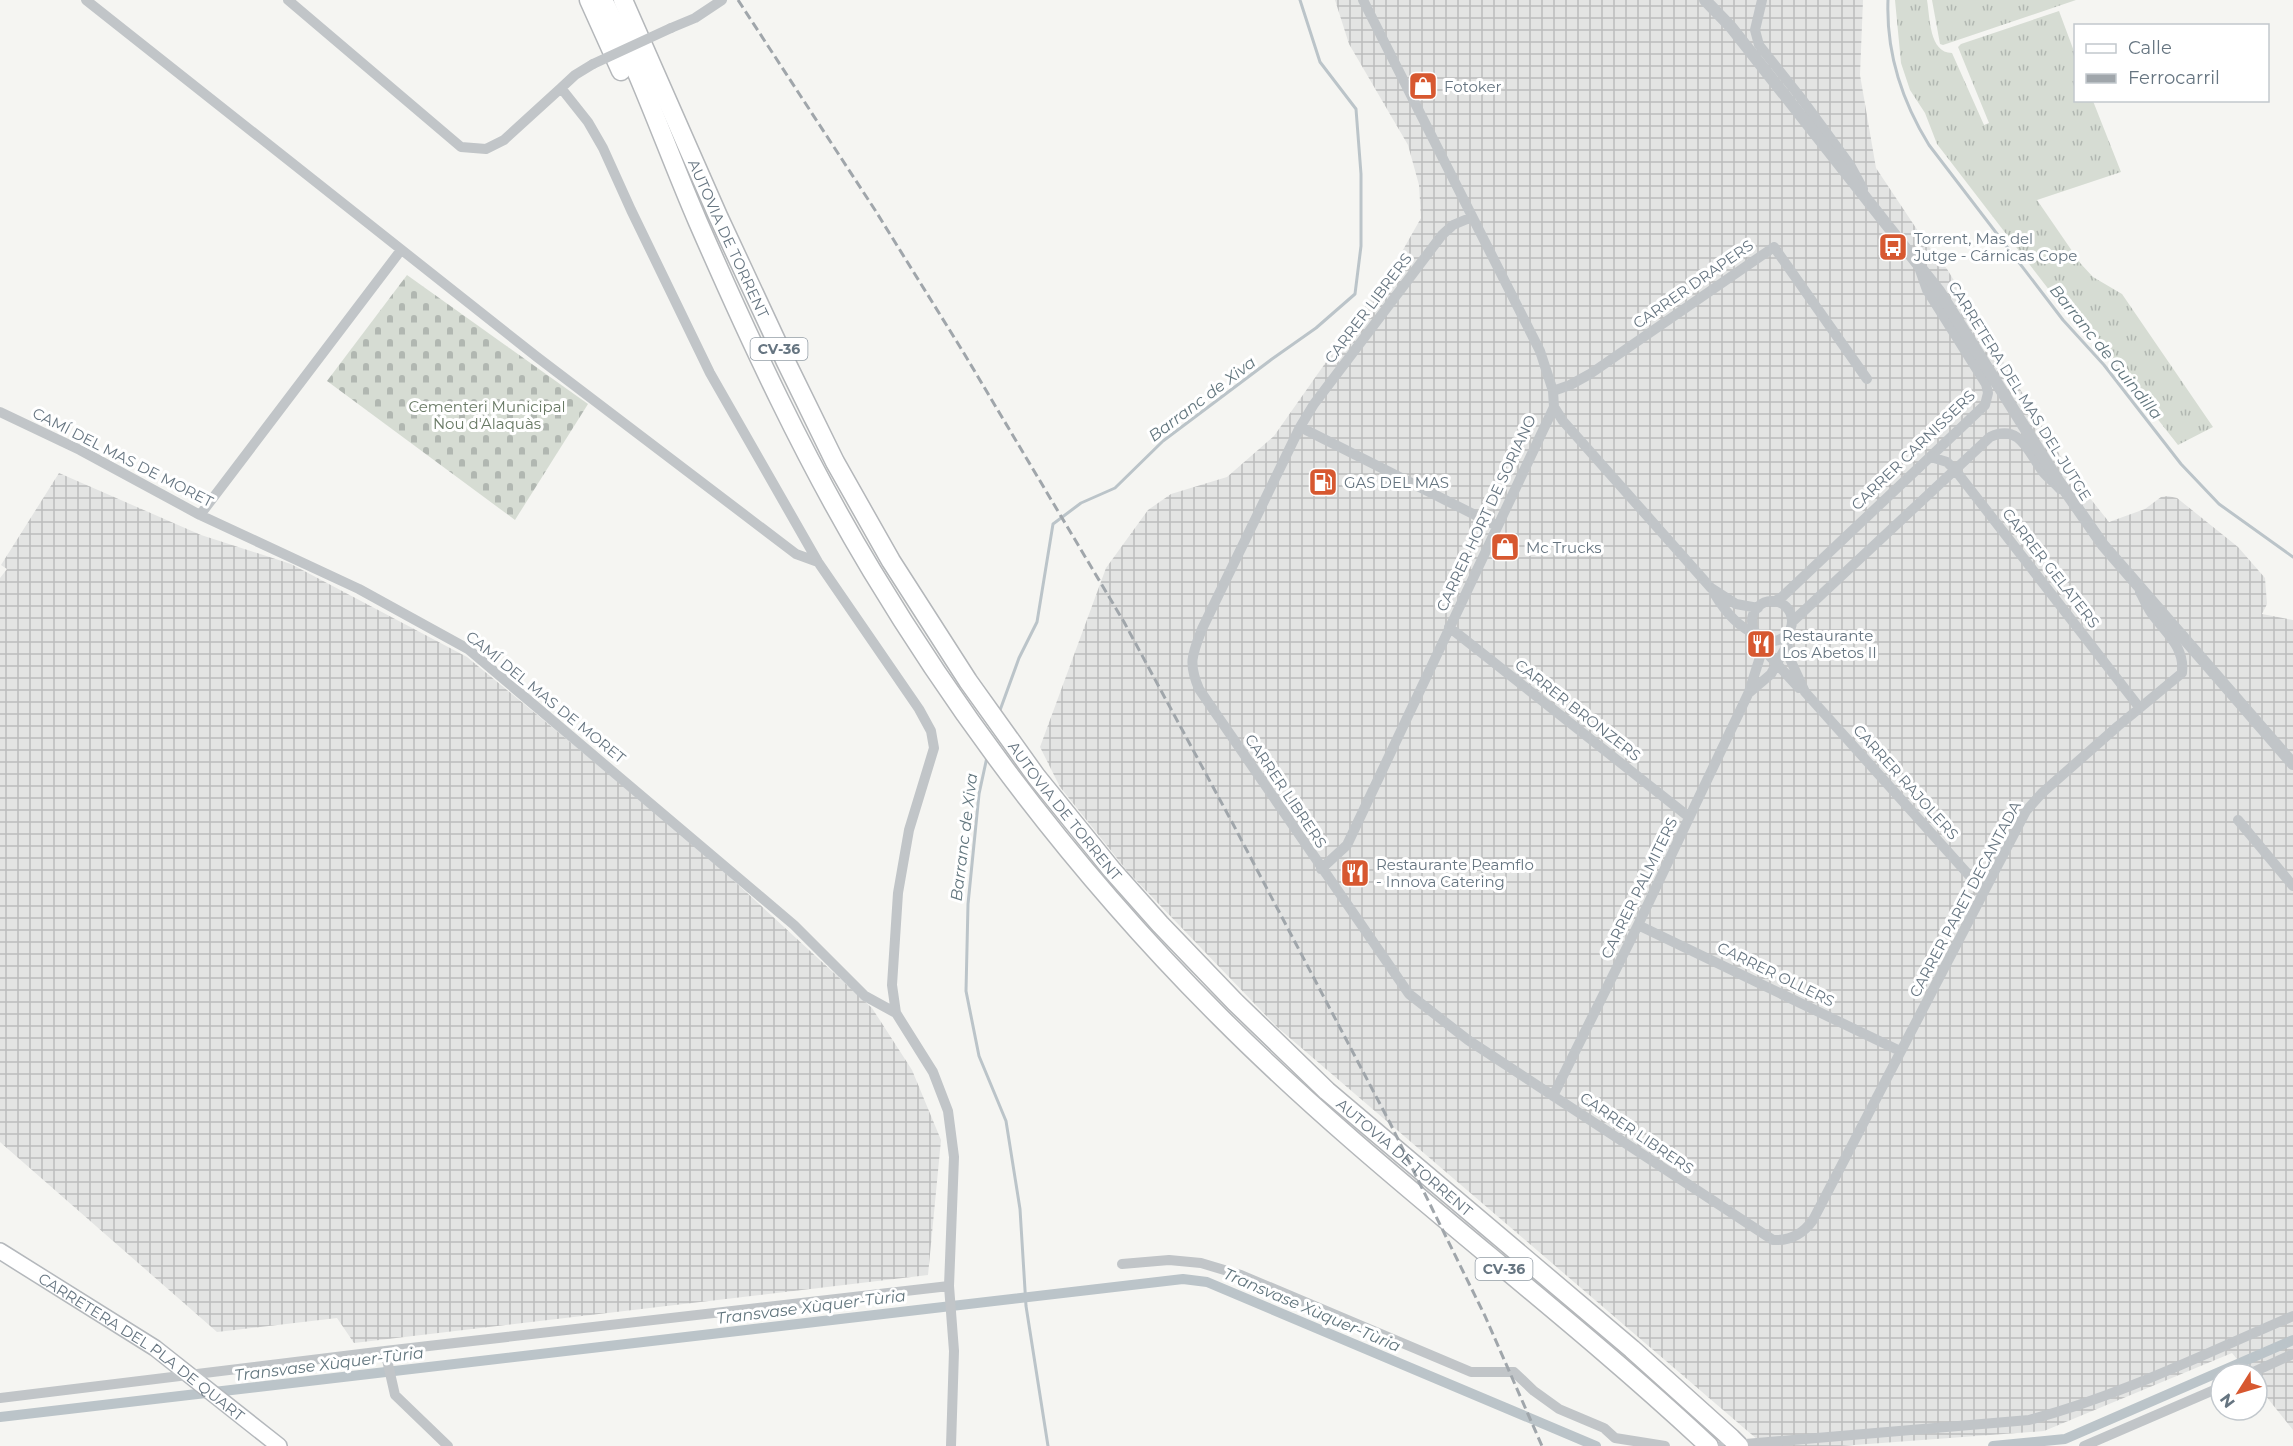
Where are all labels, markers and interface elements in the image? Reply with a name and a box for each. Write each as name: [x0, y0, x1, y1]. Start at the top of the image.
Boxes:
legend: [2074, 24, 2269, 102]
text: Calle: [2128, 37, 2172, 59]
text: Ferrocarril: [2128, 67, 2220, 89]
shop icon: Fotoker: [1407, 70, 1439, 102]
place label: Fotoker: [1444, 77, 1502, 96]
street label: AUTOVIA DE TORRENT: [685, 156, 774, 321]
place label: Torrent, Mas del Jutge - Cárnicas Cope: [1913, 229, 2077, 265]
bus stop icon: Torrent, Mas del Jutge - Cárnicas Cope: [1877, 231, 1909, 263]
street label: CARRER DRAPERS: [1629, 235, 1757, 333]
street label: CARRER LIBRERS: [1320, 249, 1416, 367]
street label: CARRETERA DEL MAS DEL JUTGE: [1944, 278, 2096, 504]
water label: Barranc de Guindilla: [2046, 281, 2166, 423]
road number: CV-36: [750, 338, 808, 360]
water label: Barranc de Xiva: [1145, 352, 1259, 445]
street label: CARRER CARNISSERS: [1847, 386, 1979, 514]
park label: Cementeri Municipal Nou d'Alaquàs: [408, 397, 566, 433]
street label: CAMÍ DEL MAS DE MORET: [30, 403, 217, 511]
street label: CARRER HORT DE SORIANO: [1432, 412, 1540, 614]
fuel station icon: GAS DEL MAS: [1307, 466, 1339, 498]
place label: GAS DEL MAS: [1344, 473, 1449, 492]
street label: CARRER GELATERS: [1998, 504, 2104, 632]
shop icon: Mc Trucks: [1489, 531, 1521, 563]
place label: Mc Trucks: [1526, 538, 1602, 557]
place label: Restaurante Los Abetos II: [1782, 626, 1877, 662]
street label: CAMÍ DEL MAS DE MORET: [462, 627, 630, 768]
restaurant icon: Restaurante Los Abetos II: [1745, 628, 1777, 660]
street label: CARRER BRONZERS: [1511, 655, 1645, 765]
street label: CARRER RAJOLERS: [1849, 720, 1963, 844]
street label: CARRER LIBRERS: [1241, 730, 1331, 852]
street label: AUTOVIA DE TORRENT: [1005, 737, 1127, 885]
water label: Barranc de Xiva: [947, 772, 981, 902]
street label: CARRER PARET DECANTADA: [1905, 797, 2025, 1000]
street label: CARRER PALMITERS: [1597, 814, 1681, 962]
place label: Restaurante Peamflo - Innova Catering: [1376, 855, 1534, 891]
restaurant icon: Restaurante Peamflo - Innova Catering: [1339, 857, 1371, 889]
street label: CARRER OLLERS: [1714, 937, 1838, 1011]
street label: CARRER LIBRERS: [1576, 1088, 1698, 1178]
street label: AUTOVIA DE TORRENT: [1333, 1094, 1477, 1220]
road number: CV-36: [1476, 1258, 1532, 1280]
water label: Transvase Xùquer-Tùria: [1221, 1264, 1404, 1356]
street label: CARRETERA DEL PLA DE QUART: [35, 1268, 249, 1425]
water label: Transvase Xùquer-Tùria: [715, 1286, 907, 1328]
water label: Transvase Xùquer-Tùria: [233, 1343, 425, 1385]
north arrow: [2209, 1362, 2269, 1422]
text: N: [2216, 1390, 2239, 1412]

